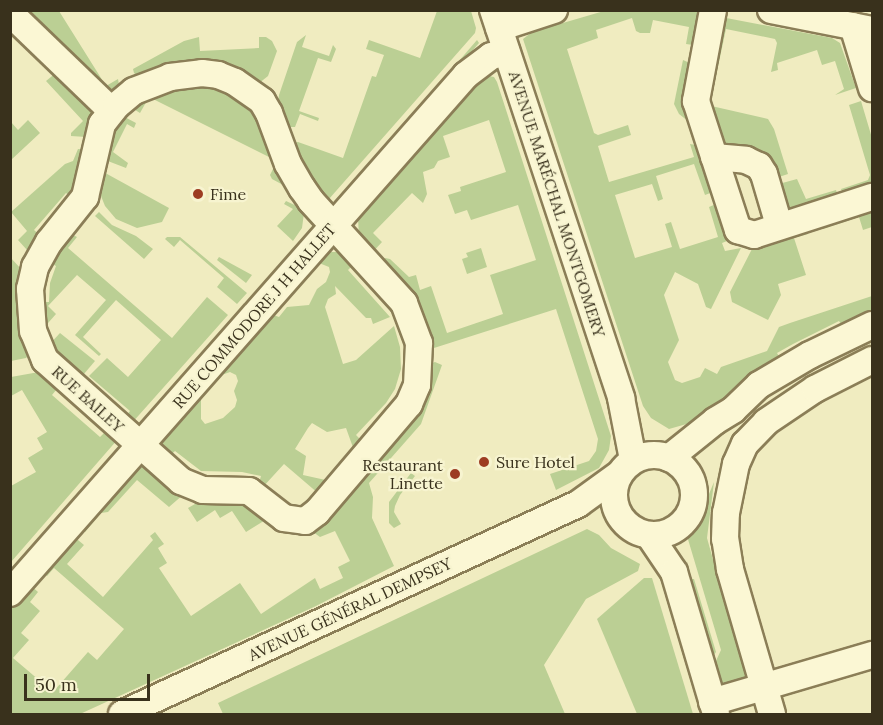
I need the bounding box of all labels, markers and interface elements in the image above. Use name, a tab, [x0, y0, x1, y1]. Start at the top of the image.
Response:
street label: AVENUE MARÉCHAL MONTGOMERY	[505, 68, 609, 340]
place label: Fime	[210, 184, 246, 204]
marker: Fime	[191, 187, 205, 201]
street label: RUE COMMODORE J H HALLET	[169, 220, 339, 412]
street label: RUE BAILEY	[48, 362, 128, 436]
place label: Sure Hotel	[496, 452, 575, 472]
place label: Restaurant Linette	[362, 455, 443, 493]
marker: Sure Hotel	[477, 455, 491, 469]
marker: Restaurant Linette	[448, 467, 462, 481]
street label: AVENUE GÉNÉRAL DEMPSEY	[245, 553, 455, 665]
scale bar	[27, 662, 153, 700]
text: 50 m	[35, 673, 77, 696]

